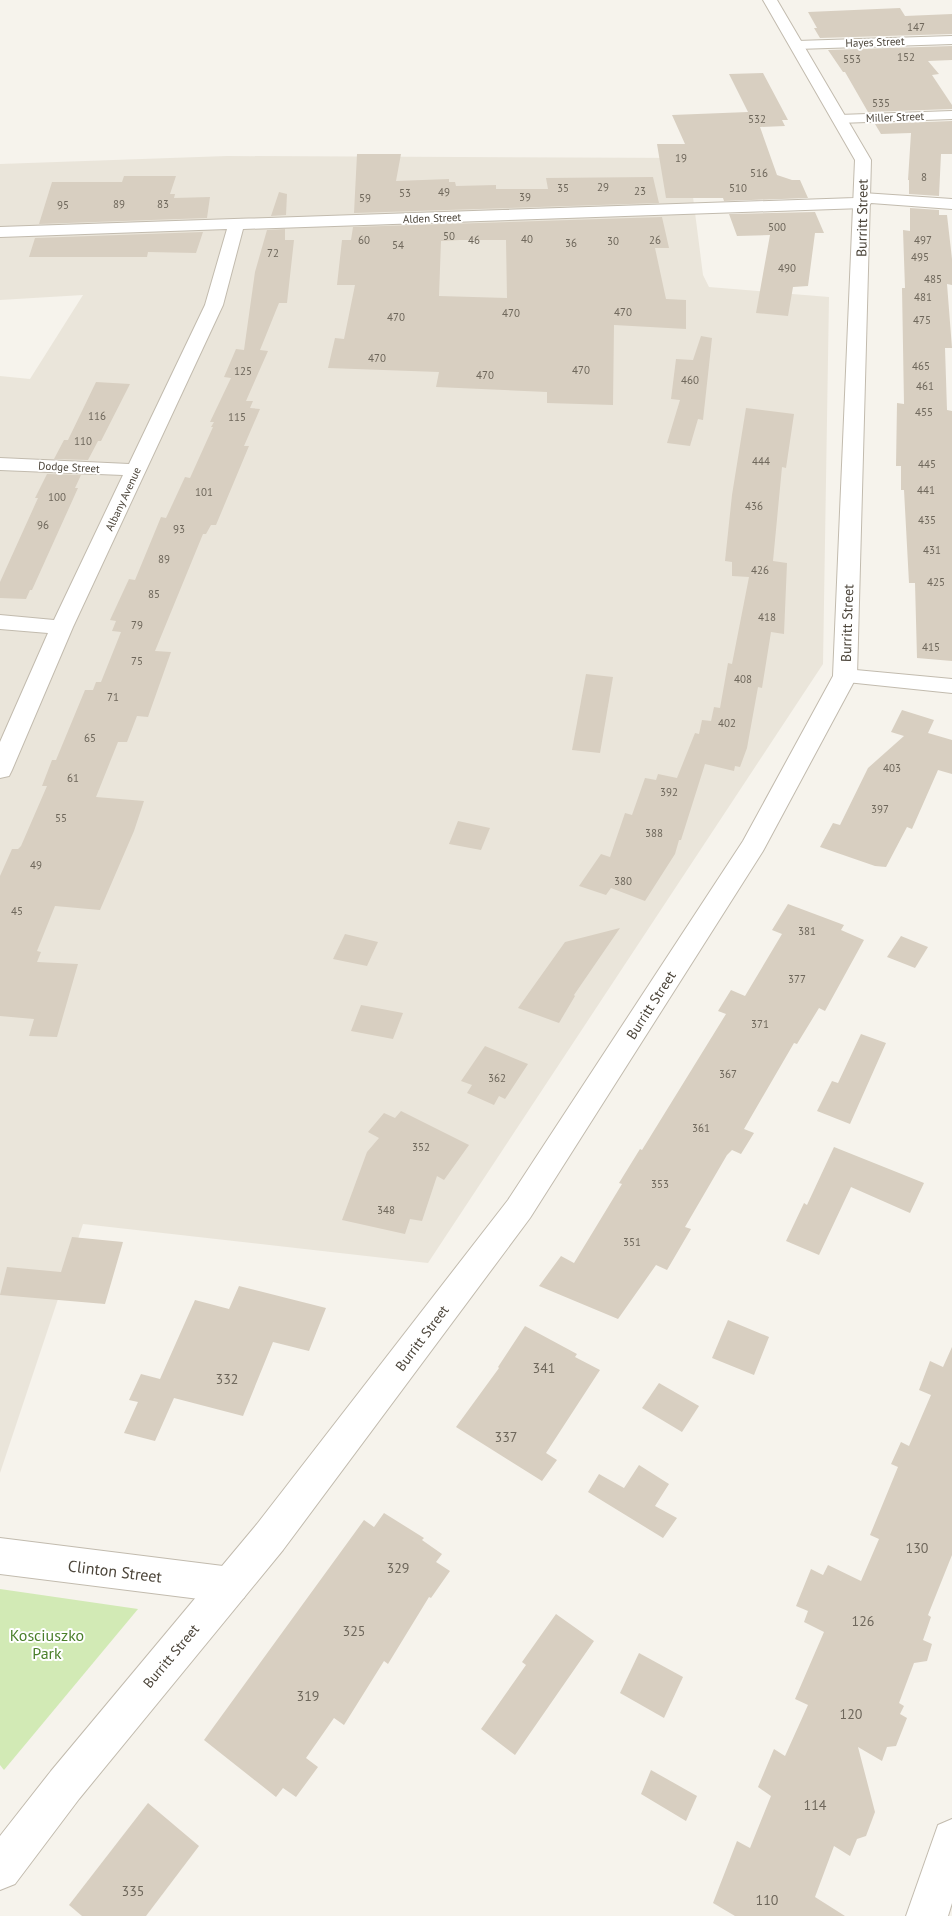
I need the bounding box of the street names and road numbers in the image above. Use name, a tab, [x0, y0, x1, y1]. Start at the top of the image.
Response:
street label: Hayes Street	[845, 34, 905, 50]
street label: Miller Street	[866, 109, 925, 125]
street label: Burritt Street	[852, 179, 872, 257]
street label: Alden Street	[403, 210, 462, 226]
street label: Dodge Street	[38, 458, 100, 476]
street label: Albany Avenue	[102, 465, 144, 533]
street label: Burritt Street	[837, 583, 857, 662]
street label: Burritt Street	[622, 967, 680, 1043]
street label: Burritt Street	[391, 1301, 453, 1375]
street label: Clinton Street	[67, 1555, 164, 1587]
street label: Burritt Street	[139, 1620, 203, 1692]

